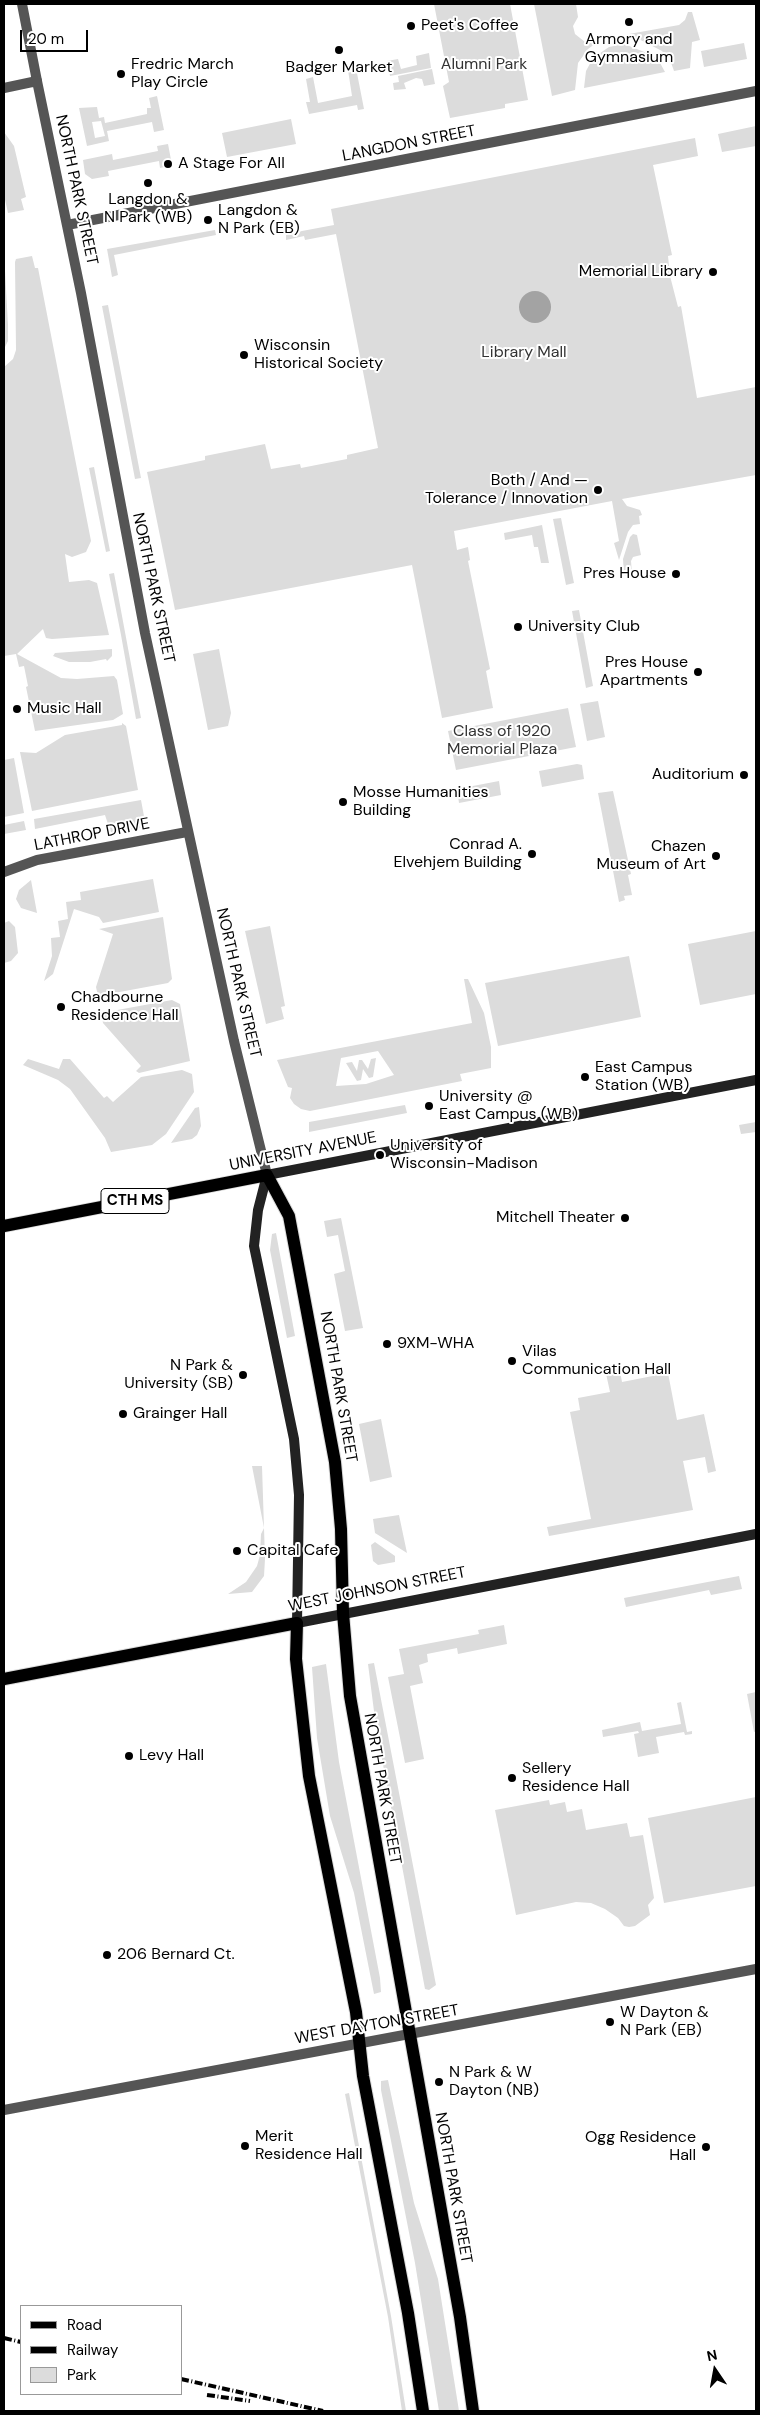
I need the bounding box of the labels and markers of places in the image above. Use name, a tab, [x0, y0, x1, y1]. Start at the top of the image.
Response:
place label: Peet's Coffee	[421, 16, 519, 36]
marker: Armory and Gymnasium	[623, 16, 635, 28]
marker: Peet's Coffee	[405, 20, 417, 32]
place label: Armory and Gymnasium	[585, 30, 673, 68]
marker: Badger Market	[333, 44, 345, 56]
place label: Fredric March Play Circle	[131, 55, 234, 93]
place label: Badger Market	[286, 58, 392, 78]
marker: Fredric March Play Circle	[115, 68, 127, 80]
place label: A Stage For All	[178, 154, 285, 174]
marker: A Stage For All	[162, 158, 174, 170]
marker: Langdon & N Park (WB)	[142, 177, 154, 189]
place label: Langdon & N Park (WB)	[104, 190, 192, 228]
place label: Langdon & N Park (EB)	[218, 201, 300, 239]
marker: Langdon & N Park (EB)	[202, 214, 214, 226]
place label: Memorial Library	[579, 262, 703, 282]
marker: Memorial Library	[707, 266, 719, 278]
place label: Wisconsin Historical Society	[254, 336, 383, 374]
marker: Wisconsin Historical Society	[238, 349, 250, 361]
place label: Both / And — Tolerance / Innovation	[425, 471, 588, 509]
marker: Both / And — Tolerance / Innovation	[592, 484, 604, 496]
place label: Pres House	[583, 564, 666, 584]
marker: Pres House	[670, 568, 682, 580]
place label: University Club	[528, 617, 640, 637]
marker: University Club	[512, 621, 524, 633]
place label: Pres House Apartments	[600, 653, 688, 691]
marker: Pres House Apartments	[692, 666, 704, 678]
place label: Music Hall	[27, 699, 102, 719]
marker: Music Hall	[11, 703, 23, 715]
place label: Auditorium	[652, 765, 734, 785]
marker: Auditorium	[738, 769, 750, 781]
place label: Mosse Humanities Building	[353, 783, 489, 821]
marker: Mosse Humanities Building	[337, 796, 349, 808]
place label: Conrad A. Elvehjem Building	[393, 835, 522, 873]
place label: Chazen Museum of Art	[597, 837, 706, 875]
marker: Conrad A. Elvehjem Building	[526, 848, 538, 860]
marker: Chazen Museum of Art	[710, 850, 722, 862]
place label: Chadbourne Residence Hall	[71, 988, 179, 1026]
marker: Chadbourne Residence Hall	[55, 1001, 67, 1013]
place label: East Campus Station (WB)	[595, 1058, 693, 1096]
marker: East Campus Station (WB)	[579, 1071, 591, 1083]
place label: University @ East Campus (WB)	[439, 1087, 578, 1125]
marker: University @ East Campus (WB)	[423, 1100, 435, 1112]
place label: University of Wisconsin-Madison	[390, 1136, 538, 1174]
marker: University of Wisconsin-Madison	[374, 1149, 386, 1161]
place label: Mitchell Theater	[496, 1208, 615, 1228]
marker: Mitchell Theater	[619, 1212, 631, 1224]
place label: 9XM-WHA	[397, 1334, 474, 1354]
marker: 9XM-WHA	[381, 1338, 393, 1350]
place label: Vilas Communication Hall	[522, 1342, 671, 1380]
marker: Vilas Communication Hall	[506, 1355, 518, 1367]
place label: N Park & University (SB)	[124, 1356, 233, 1394]
marker: N Park & University (SB)	[237, 1369, 249, 1381]
place label: Grainger Hall	[133, 1404, 227, 1424]
marker: Grainger Hall	[117, 1408, 129, 1420]
place label: Capital Cafe	[247, 1541, 338, 1561]
marker: Capital Cafe	[231, 1545, 243, 1557]
place label: Levy Hall	[139, 1746, 204, 1766]
marker: Levy Hall	[123, 1750, 135, 1762]
place label: Sellery Residence Hall	[522, 1759, 630, 1797]
marker: Sellery Residence Hall	[506, 1772, 518, 1784]
place label: 206 Bernard Ct.	[117, 1945, 235, 1965]
marker: 206 Bernard Ct.	[101, 1949, 113, 1961]
place label: W Dayton & N Park (EB)	[620, 2003, 709, 2041]
marker: W Dayton & N Park (EB)	[604, 2016, 616, 2028]
place label: N Park & W Dayton (NB)	[449, 2063, 539, 2101]
marker: N Park & W Dayton (NB)	[433, 2076, 445, 2088]
place label: Merit Residence Hall	[255, 2127, 363, 2165]
place label: Ogg Residence Hall	[585, 2128, 696, 2166]
marker: Merit Residence Hall	[239, 2140, 251, 2152]
marker: Ogg Residence Hall	[700, 2141, 712, 2153]

